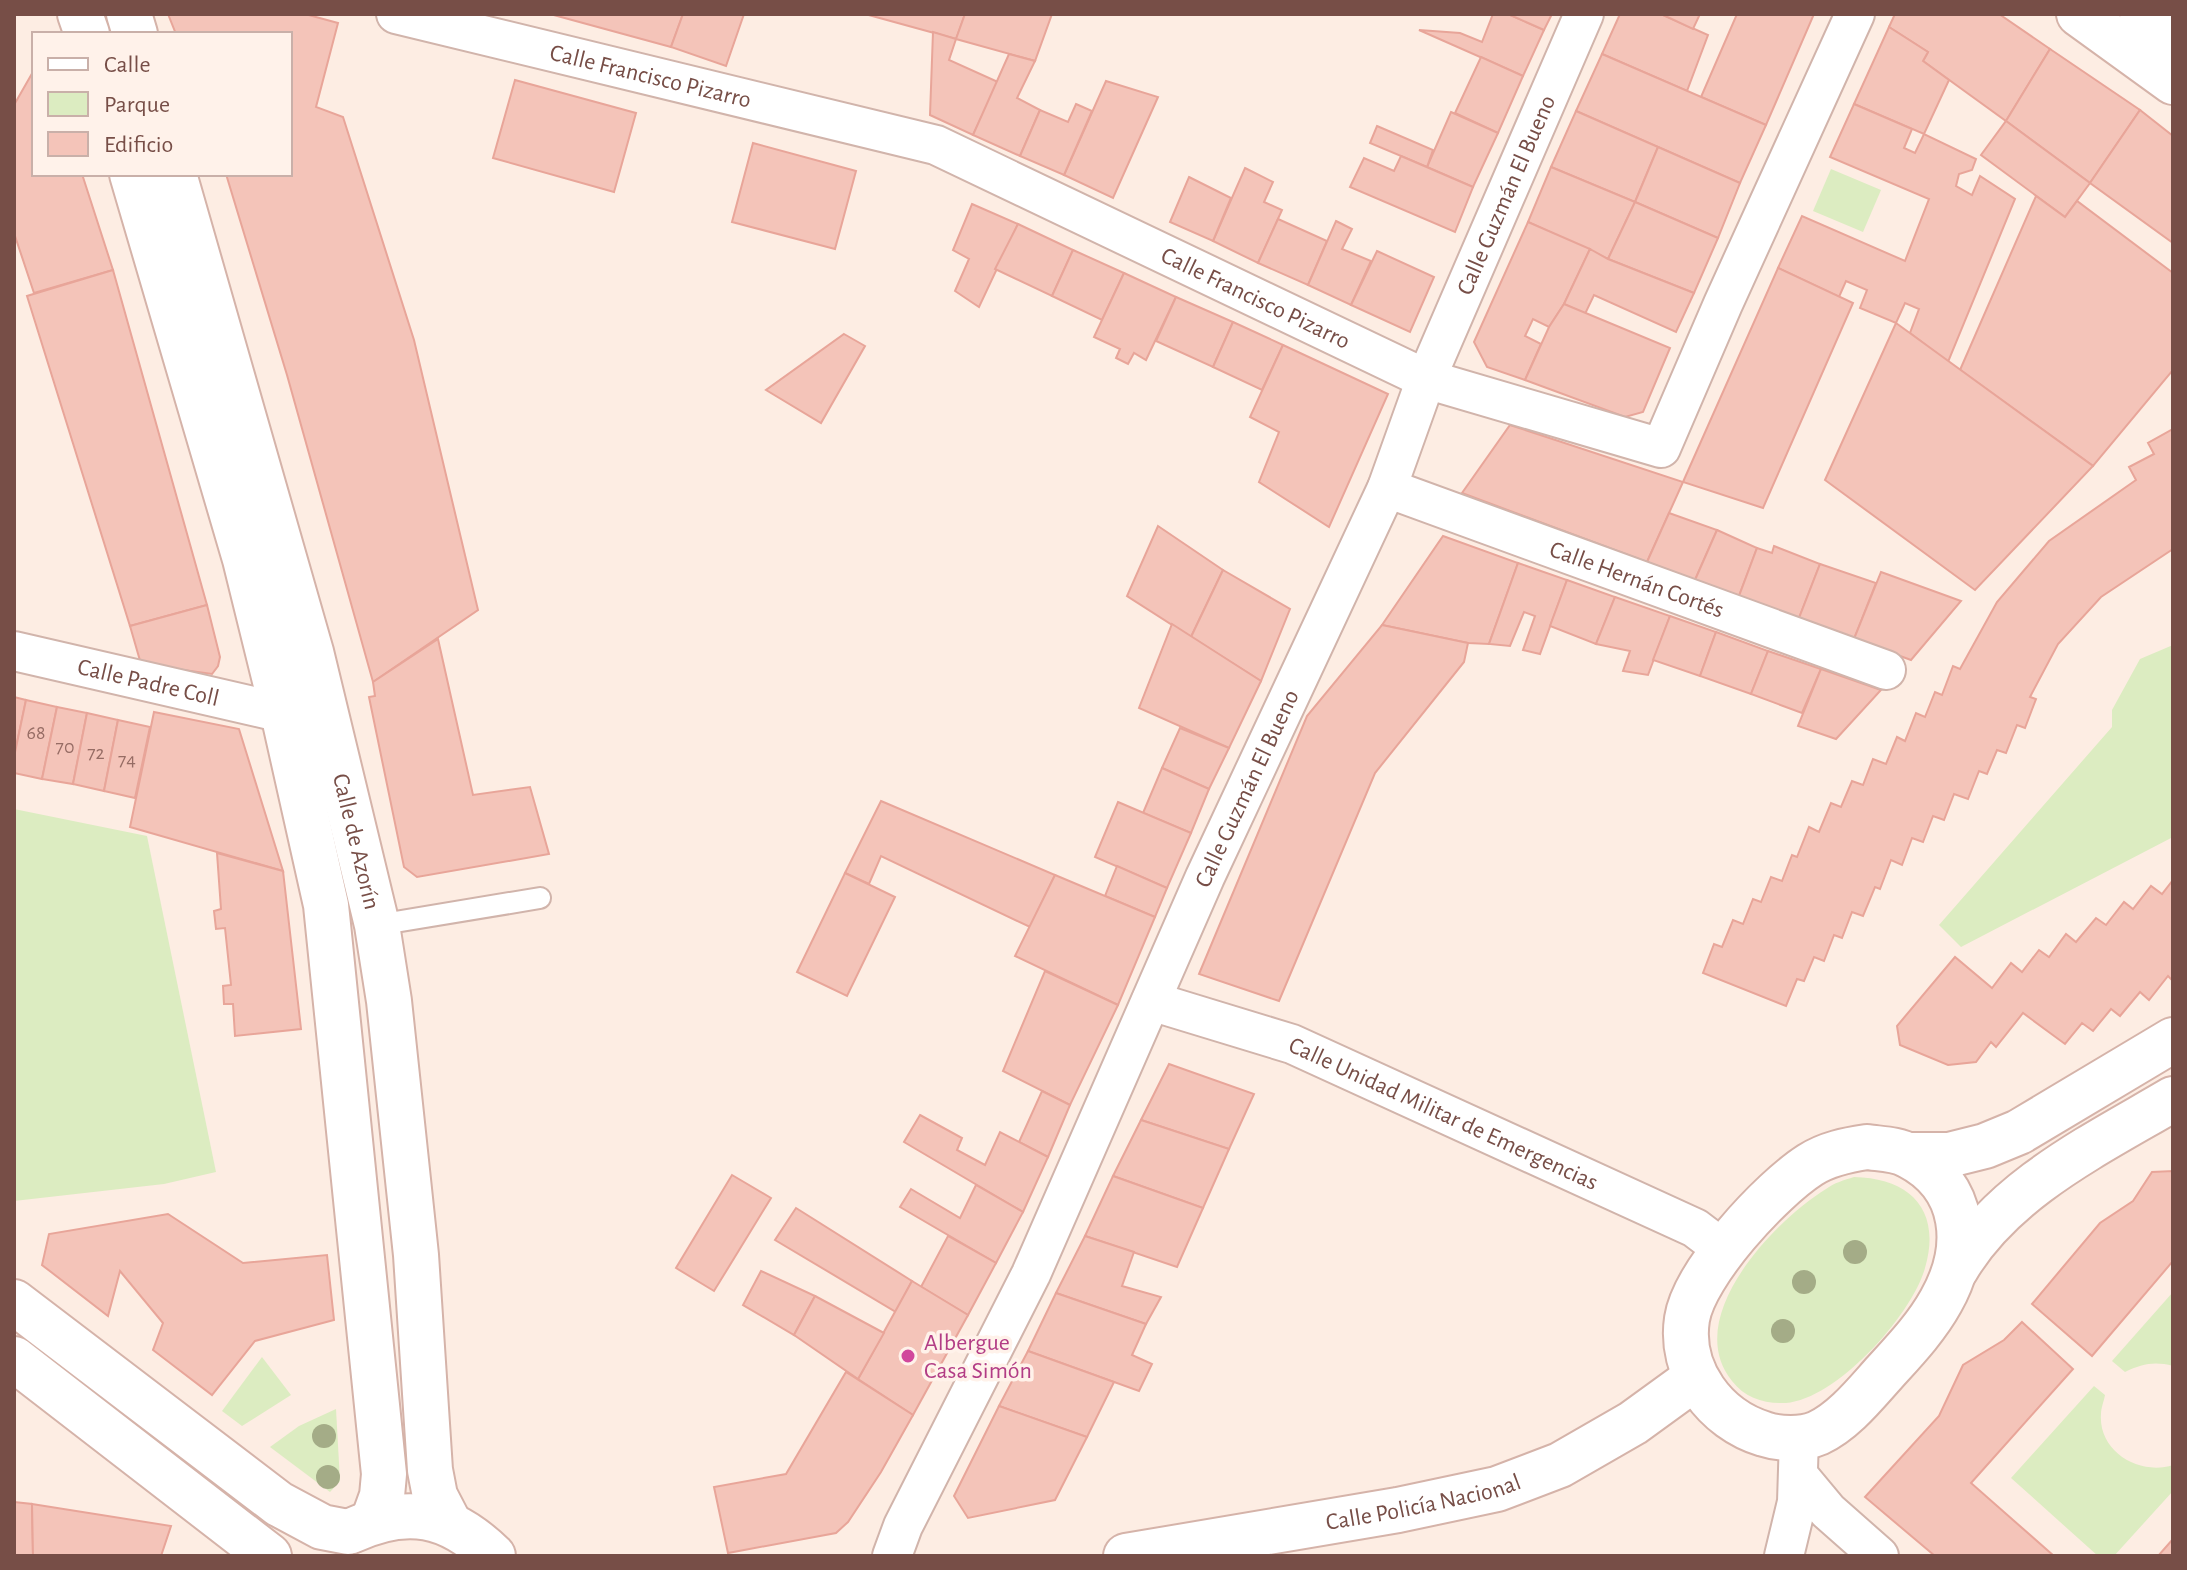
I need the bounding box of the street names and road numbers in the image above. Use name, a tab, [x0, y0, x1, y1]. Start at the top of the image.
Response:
street label: Calle Francisco Pizarro	[547, 41, 753, 113]
street label: Calle Guzmán El Bueno	[1453, 92, 1560, 299]
street label: Calle Francisco Pizarro	[1157, 243, 1353, 354]
street label: Calle Hernán Cortés	[1546, 537, 1727, 623]
street label: Calle Padre Coll	[75, 655, 221, 711]
street label: Calle Guzmán El Bueno	[1191, 686, 1304, 891]
street label: Calle de Azorín	[328, 771, 384, 912]
street label: Calle Unidad Militar de Emergencias	[1285, 1033, 1601, 1195]
street label: Calle Policía Nacional	[1324, 1470, 1524, 1535]

